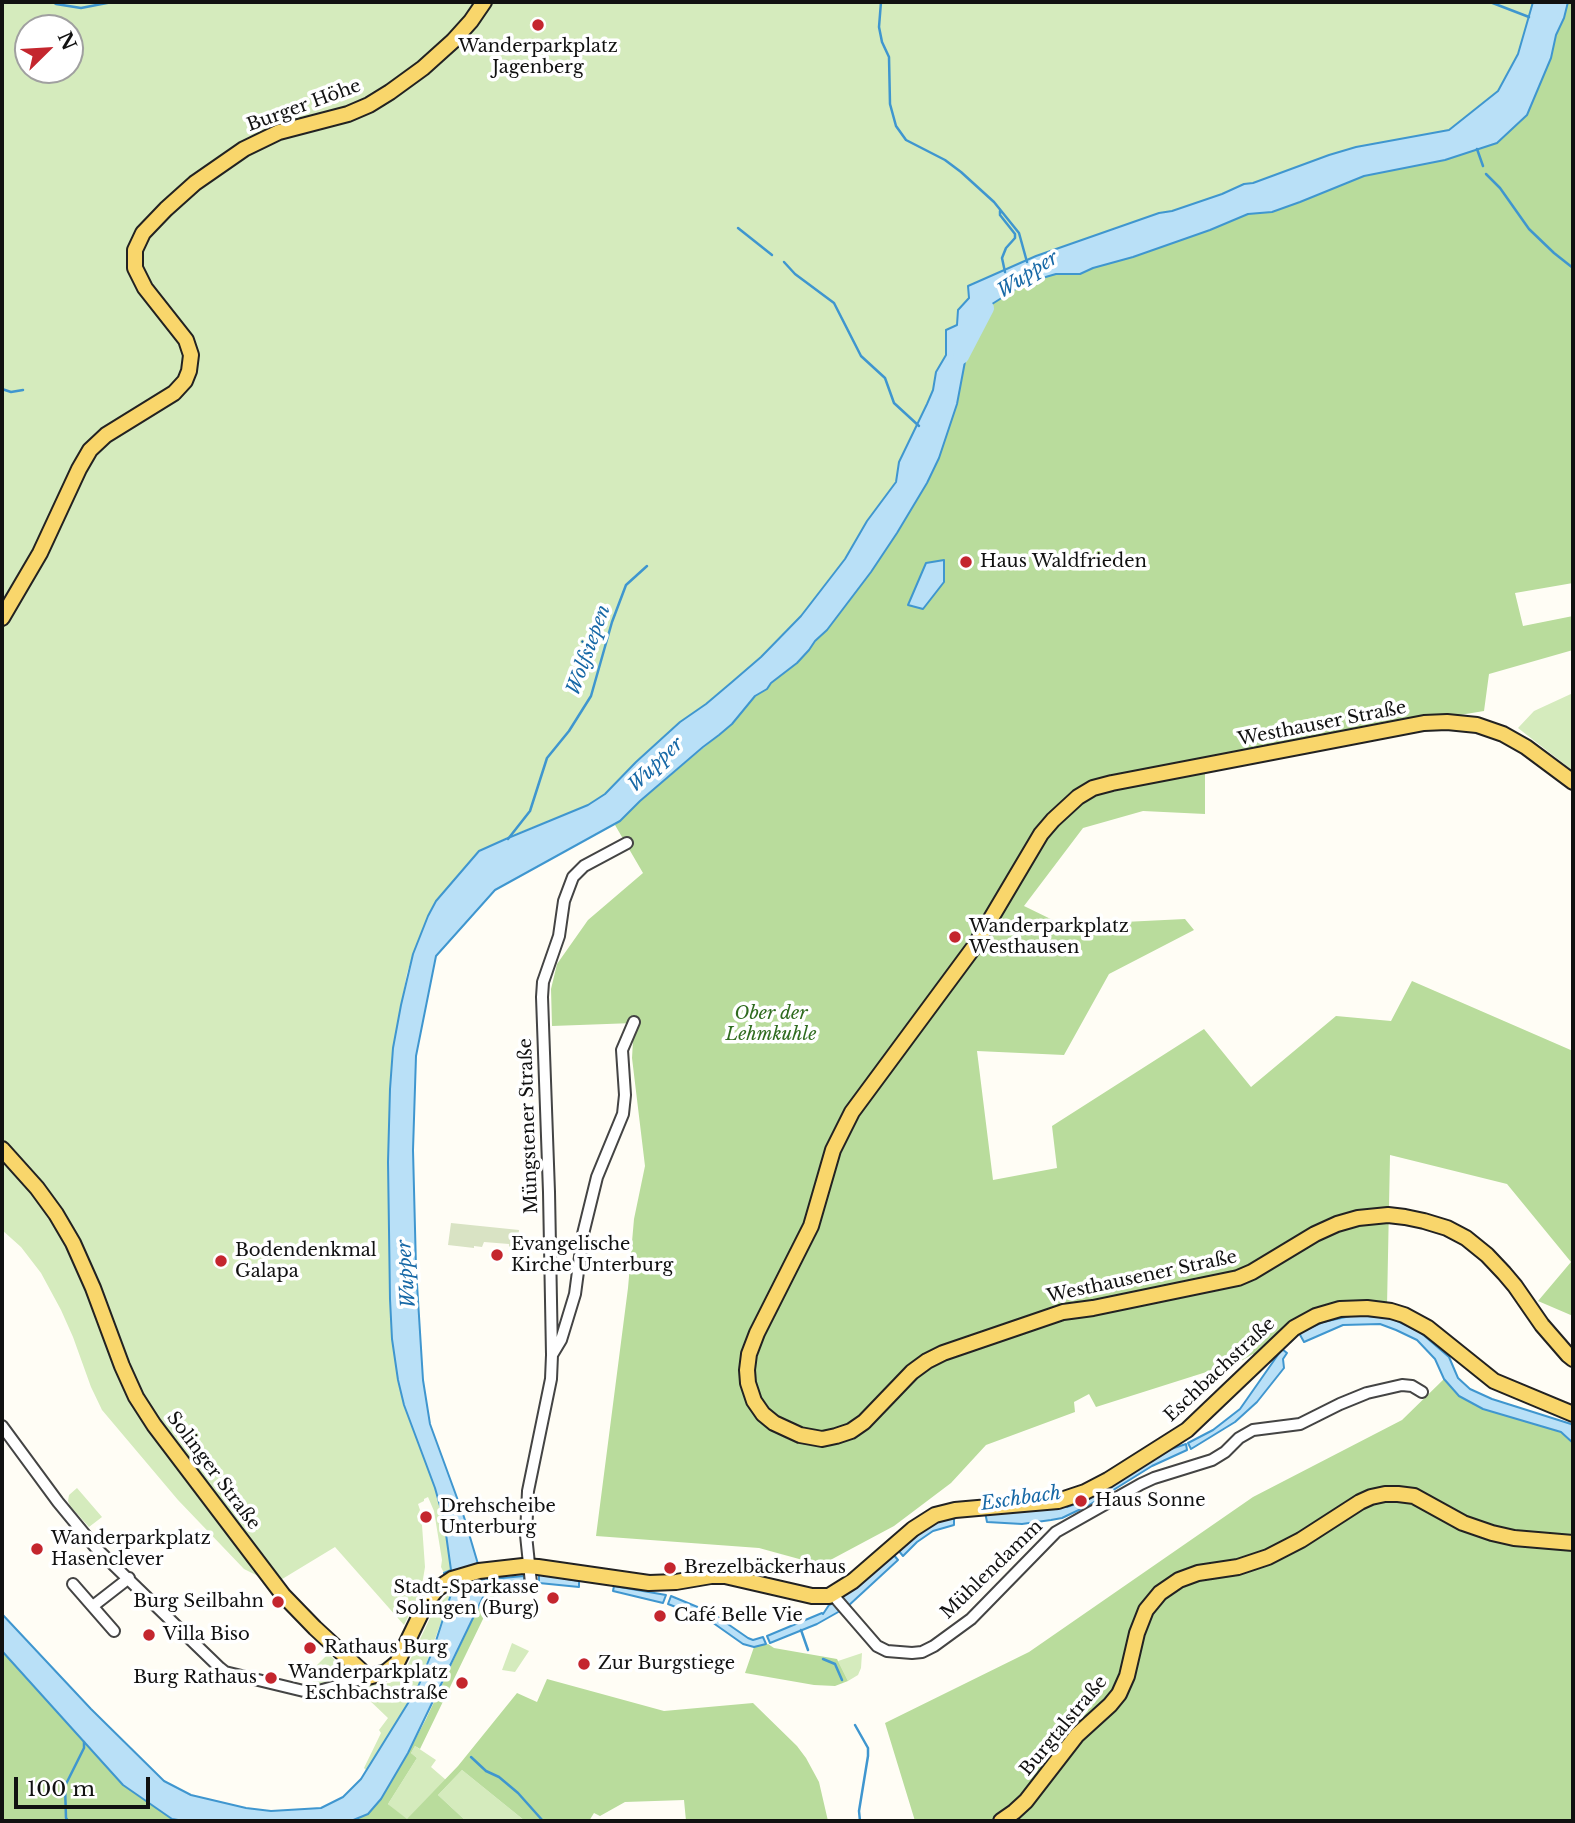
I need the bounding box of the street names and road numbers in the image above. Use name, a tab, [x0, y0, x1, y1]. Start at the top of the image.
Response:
street label: Burger Höhe	[244, 75, 364, 137]
street label: Westhauser Straße	[1236, 697, 1408, 751]
street label: Müngstener Straße	[515, 1038, 543, 1214]
street label: Westhausener Straße	[1045, 1246, 1239, 1308]
street label: Eschbachstraße	[1160, 1313, 1280, 1427]
street label: Solinger Straße	[162, 1408, 264, 1534]
street label: Mühlendamm	[937, 1516, 1047, 1624]
street label: Burgtalstraße	[1016, 1672, 1112, 1780]

